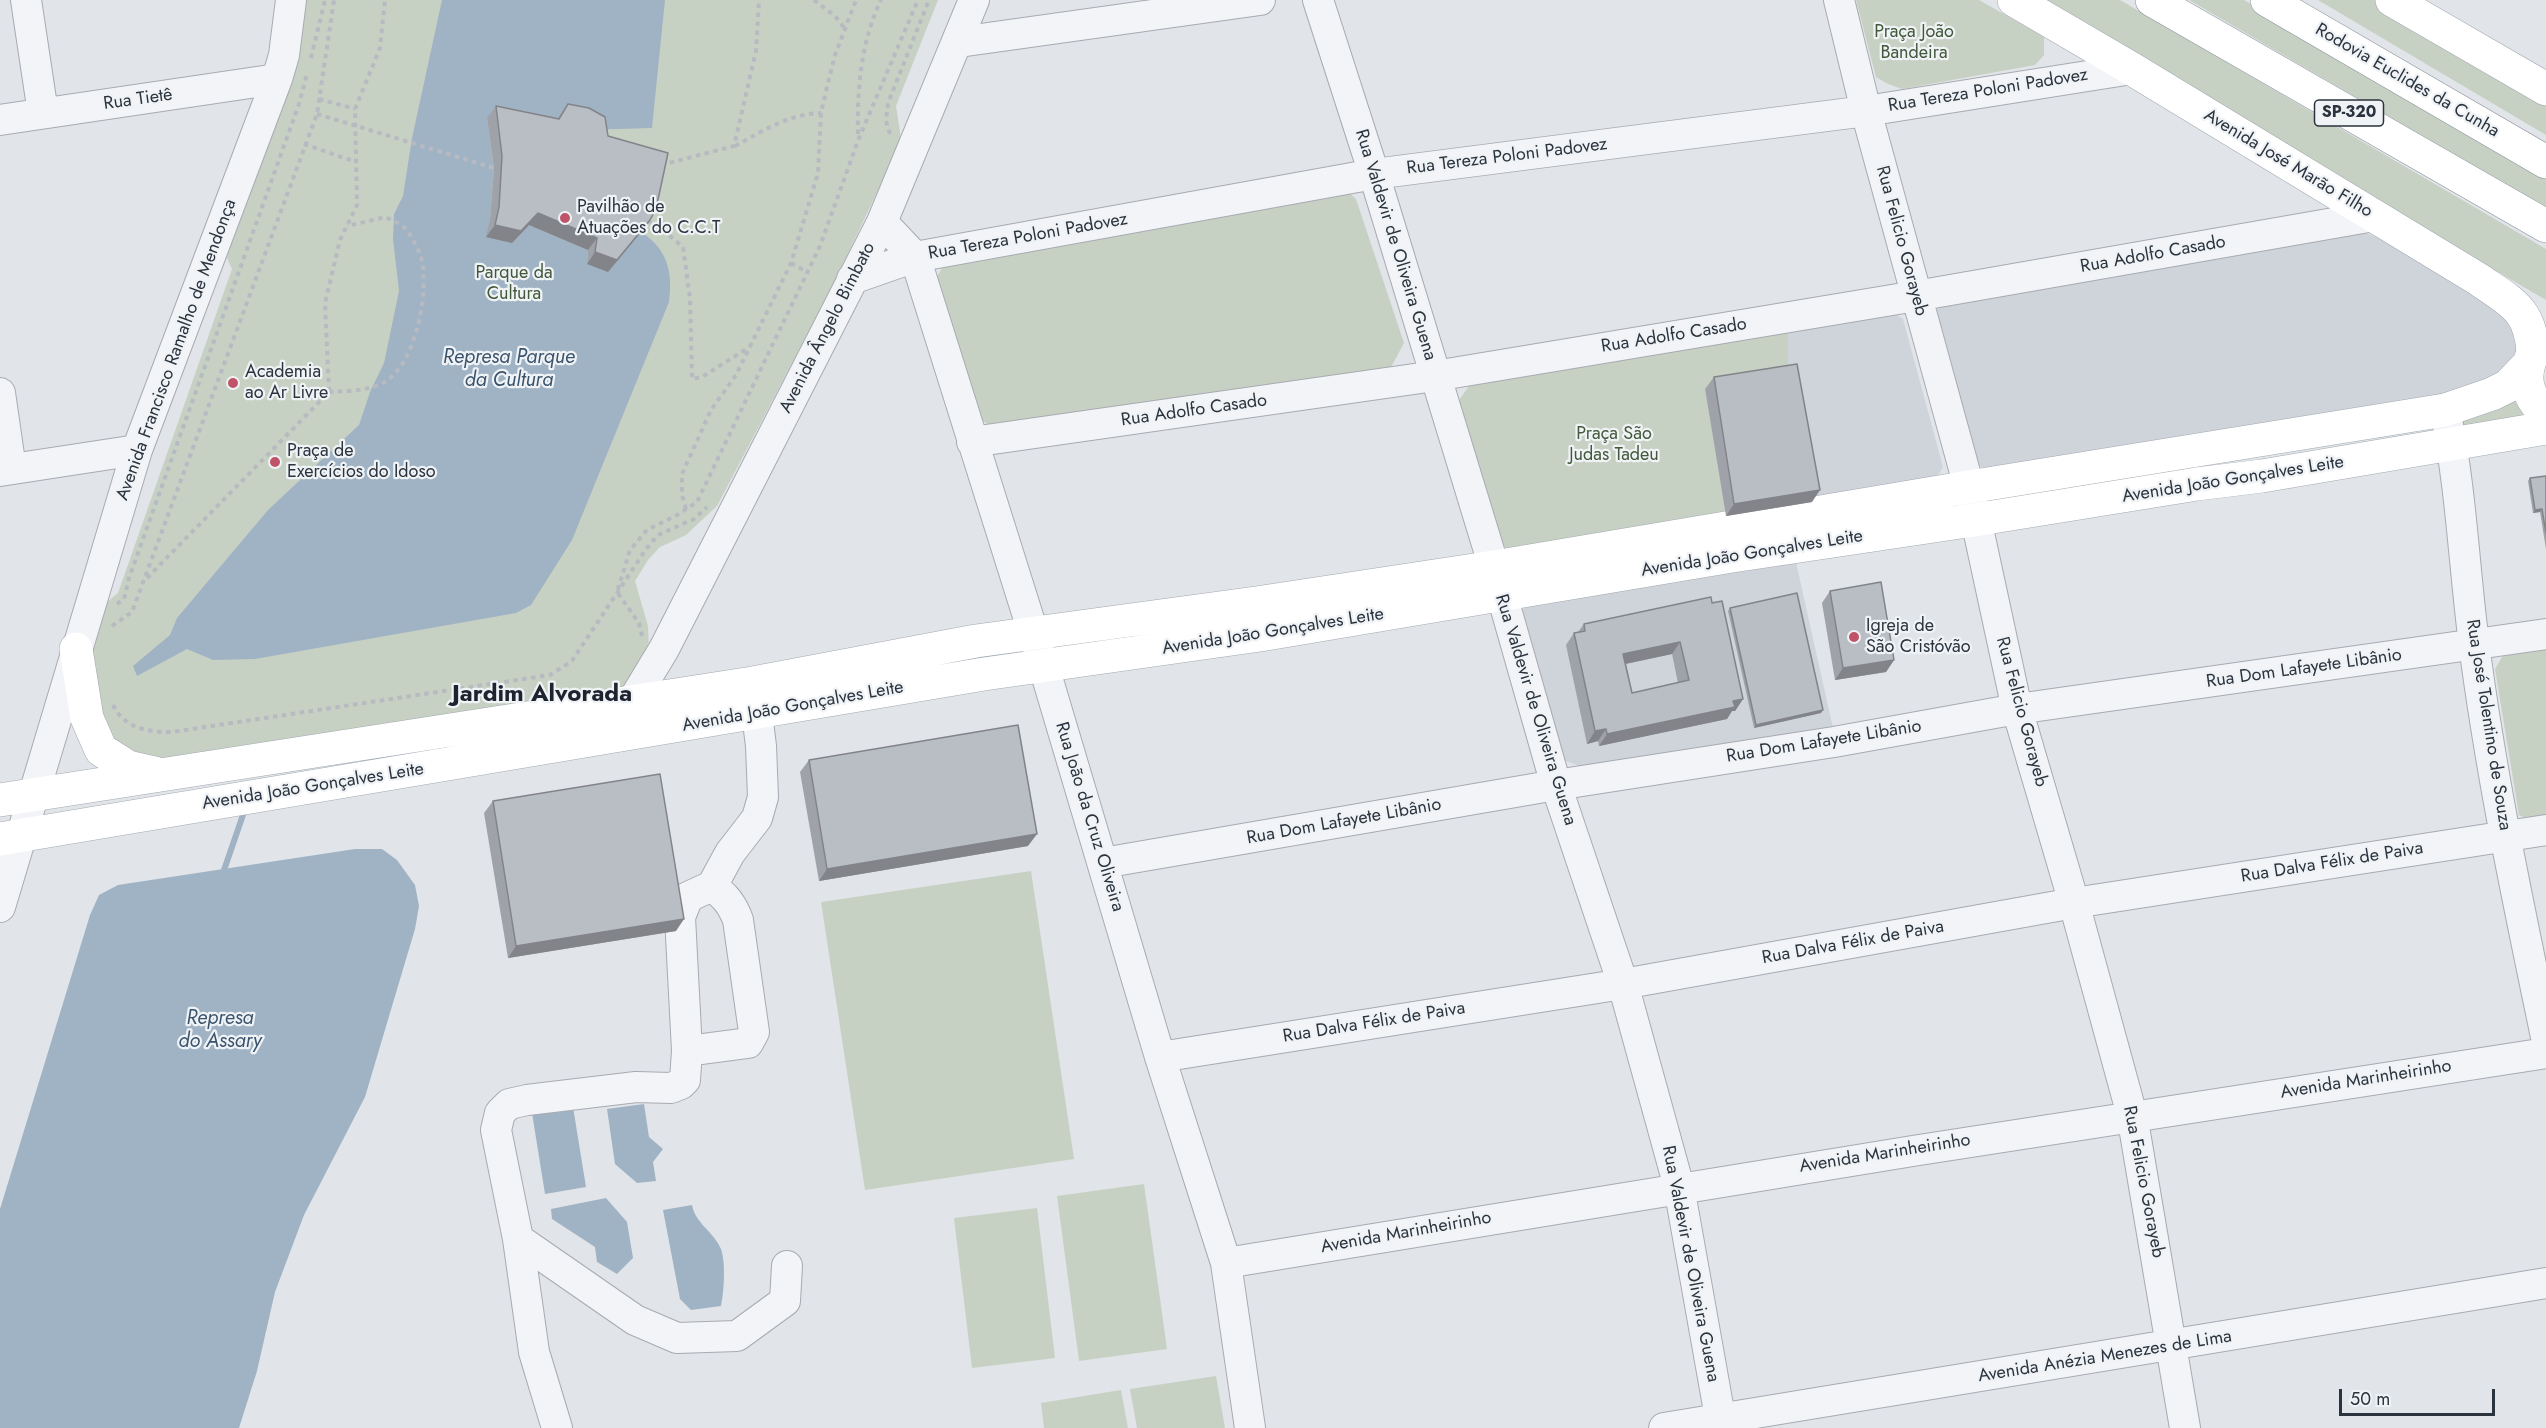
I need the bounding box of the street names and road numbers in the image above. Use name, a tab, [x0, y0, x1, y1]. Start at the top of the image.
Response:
street label: Rodovia Euclides da Cunha	[2311, 19, 2503, 143]
street label: Rua Tereza Poloni Padovez	[1887, 65, 2089, 117]
street label: Rua Tietê	[102, 84, 174, 116]
road number: SP-320	[2314, 100, 2384, 126]
street label: Avenida José Marão Filho	[2200, 105, 2376, 223]
street label: Rua Valdevir de Oliveira Guena	[1350, 127, 1440, 363]
street label: Rua Tereza Poloni Padovez	[1405, 134, 1609, 180]
street label: Rua Felicio Gorayeb	[1871, 164, 1931, 318]
street label: Avenida Francisco Ramalho de Mendonça	[112, 196, 242, 504]
street label: Rua Tereza Poloni Padovez	[927, 209, 1129, 265]
street label: Rua Adolfo Casado	[2079, 232, 2227, 278]
street label: Avenida Ângelo Bimbato	[776, 239, 880, 417]
street label: Rua Adolfo Casado	[1600, 314, 1748, 358]
street label: Rua Adolfo Casado	[1120, 390, 1268, 432]
street label: Avenida João Gonçalves Leite	[2121, 452, 2345, 508]
street label: Avenida João Gonçalves Leite	[1640, 526, 1864, 582]
street label: Rua Valdevir de Oliveira Guena	[1490, 592, 1580, 828]
street label: Avenida João Gonçalves Leite	[1161, 604, 1385, 660]
street label: Rua José Tolentino de Souza	[2461, 618, 2515, 832]
street label: Rua Felicio Gorayeb	[1991, 635, 2051, 789]
street label: Rua Dom Lafayete Libânio	[2205, 645, 2403, 693]
street label: Avenida João Gonçalves Leite	[681, 677, 905, 737]
street label: Rua Dom Lafayete Libânio	[1725, 716, 1923, 768]
street label: Rua João da Cruz Oliveira	[1050, 720, 1128, 914]
street label: Avenida João Gonçalves Leite	[201, 759, 425, 815]
street label: Rua Dom Lafayete Libânio	[1245, 794, 1443, 850]
street label: Rua Dalva Félix de Paiva	[2239, 838, 2425, 888]
street label: Rua Dalva Félix de Paiva	[1760, 916, 1946, 970]
street label: Rua Dalva Félix de Paiva	[1281, 998, 1467, 1048]
street label: Avenida Marinheirinho	[2279, 1056, 2453, 1104]
street label: Rua Felicio Gorayeb	[2118, 1104, 2168, 1260]
street label: Avenida Marinheirinho	[1798, 1130, 1972, 1178]
street label: Rua Valdevir de Oliveira Guena	[1656, 1144, 1724, 1384]
street label: Avenida Marinheirinho	[1319, 1207, 1493, 1259]
street label: Avenida Anézia Menezes de Lima	[1977, 1326, 2233, 1388]

